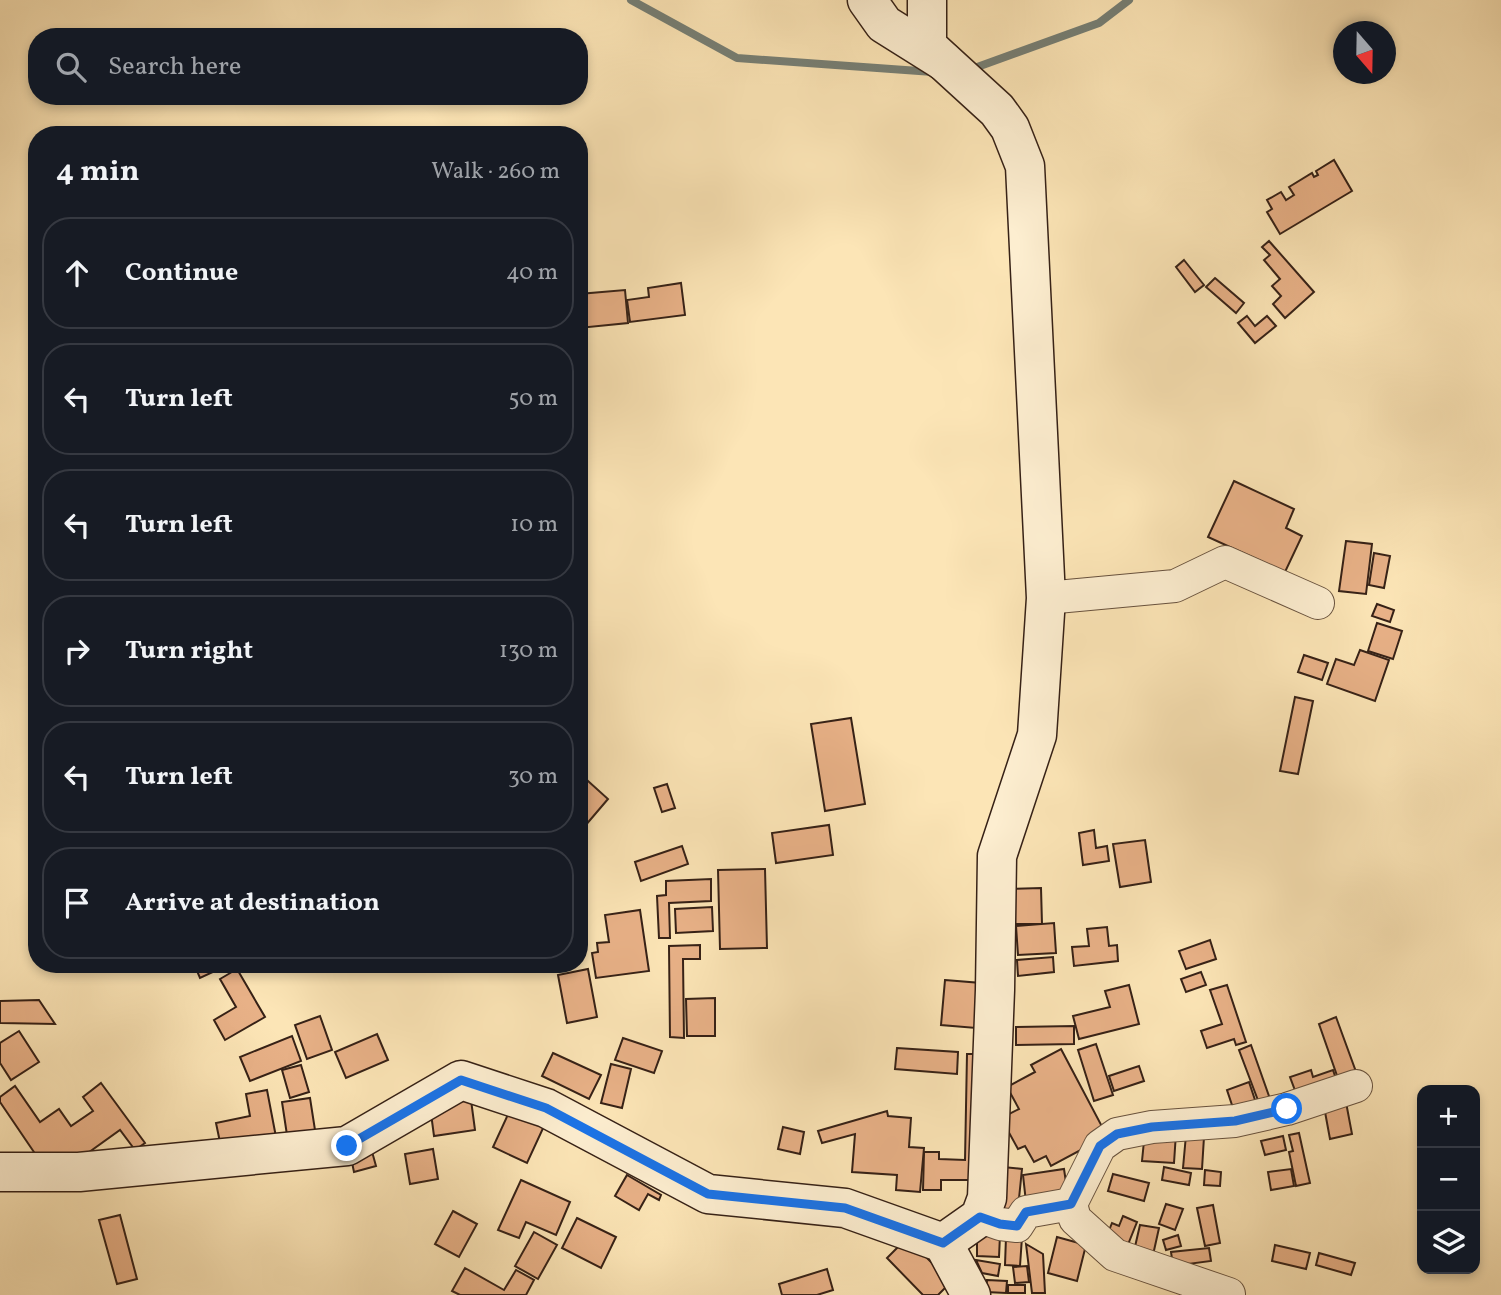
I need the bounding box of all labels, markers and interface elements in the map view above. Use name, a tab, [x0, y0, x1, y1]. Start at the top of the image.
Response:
north arrow	[1333, 21, 1396, 84]
search box	[28, 28, 588, 105]
icon: search	[52, 48, 90, 86]
text: Search here	[108, 49, 241, 85]
text: 4 min	[56, 151, 140, 193]
text: Walk · 260 m	[431, 156, 560, 188]
icon: ahead	[58, 254, 96, 292]
text: Continue	[125, 255, 238, 291]
text: 40 m	[506, 257, 558, 289]
icon: left	[58, 380, 96, 418]
text: Turn left	[125, 381, 233, 417]
text: 50 m	[509, 383, 558, 415]
icon: left	[58, 506, 96, 544]
text: Turn left	[125, 507, 233, 543]
text: 10 m	[510, 509, 558, 541]
icon: right	[58, 632, 96, 670]
text: Turn right	[125, 633, 253, 669]
text: 130 m	[499, 635, 558, 667]
icon: left	[58, 758, 96, 796]
text: Turn left	[125, 759, 233, 795]
text: 30 m	[508, 761, 558, 793]
icon: arrive	[58, 884, 96, 922]
text: Arrive at destination	[125, 885, 380, 921]
map controls	[1417, 1085, 1480, 1274]
button: +	[1417, 1085, 1480, 1148]
route start	[1271, 1093, 1302, 1124]
route end	[331, 1130, 362, 1161]
button: −	[1417, 1148, 1480, 1211]
button: layers	[1417, 1211, 1480, 1274]

